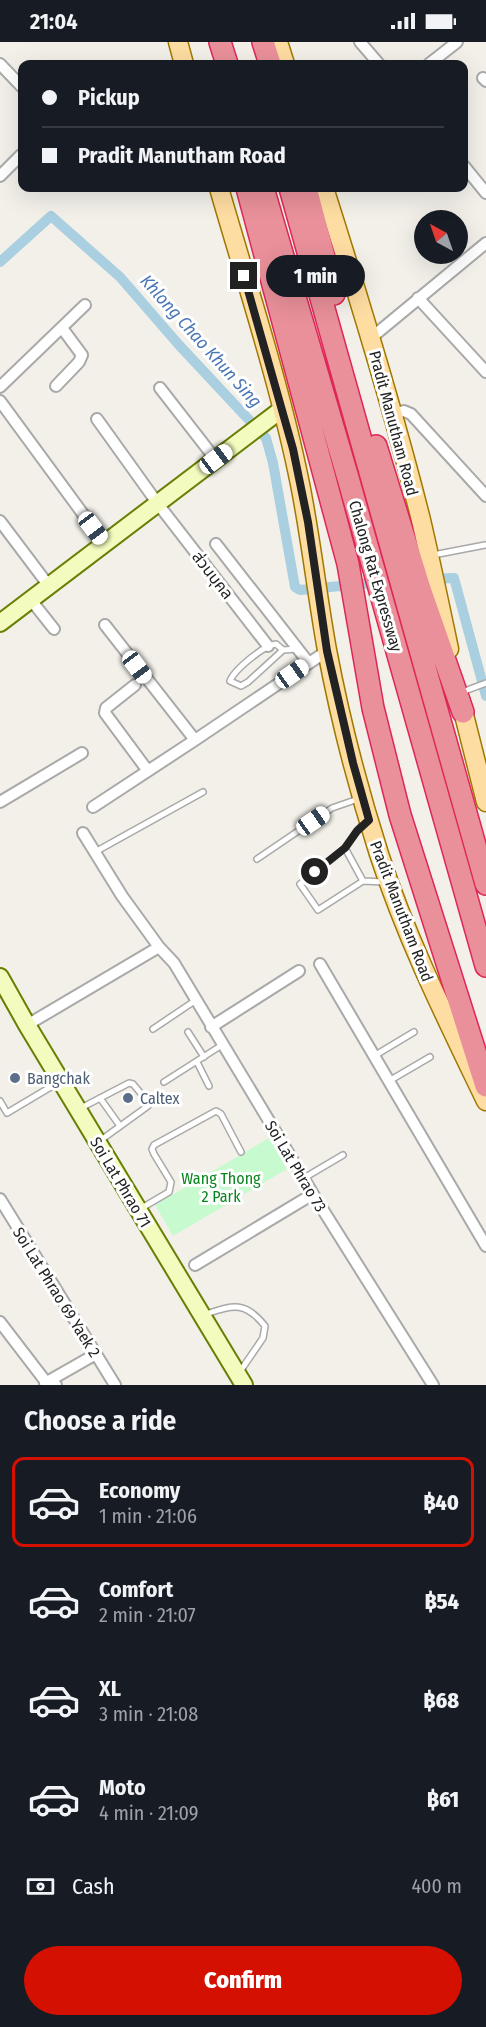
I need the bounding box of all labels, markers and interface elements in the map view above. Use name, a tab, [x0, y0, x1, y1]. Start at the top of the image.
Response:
text: 21:04	[30, 8, 77, 35]
text: Pickup	[78, 84, 140, 111]
text: Pradit Manutham Road	[78, 142, 286, 169]
north arrow	[414, 210, 468, 264]
map controls	[414, 210, 468, 264]
callout: 1 min	[265, 255, 364, 297]
route end	[230, 262, 257, 289]
text: 1 min	[294, 264, 337, 288]
water label: Khlong Chao Khun Sing	[136, 270, 266, 412]
street label: Pradit Manutham Road	[365, 349, 422, 498]
car	[196, 441, 236, 477]
street label: Chalong Rat Expressway	[345, 498, 406, 655]
car	[75, 508, 111, 548]
street label: ส่วนบุคล	[188, 548, 237, 603]
car	[119, 647, 155, 687]
car	[272, 656, 312, 692]
car	[293, 803, 333, 839]
street label: Pradit Manutham Road	[366, 838, 437, 984]
route start	[301, 858, 328, 885]
place label: Bangchak	[27, 1069, 90, 1088]
marker: Bangchak	[8, 1071, 22, 1085]
place label: Caltex	[140, 1089, 180, 1108]
marker: Caltex	[121, 1091, 135, 1105]
street label: Soi Lat Phrao 73	[261, 1117, 330, 1215]
street label: Soi Lat Phrao 71	[86, 1134, 155, 1231]
park label: Wang Thong 2 Park	[181, 1169, 261, 1206]
street label: Soi Lat Phrao 69 Yaek 2	[9, 1224, 104, 1361]
text: Choose a ride	[24, 1405, 176, 1437]
icon: car	[27, 1475, 81, 1529]
text: Economy	[99, 1477, 180, 1504]
text: ฿40	[423, 1489, 459, 1516]
text: 1 min · 21:06	[99, 1504, 197, 1528]
icon: car	[27, 1574, 81, 1628]
text: Comfort	[99, 1576, 173, 1603]
text: ฿54	[425, 1588, 459, 1615]
text: 2 min · 21:07	[99, 1603, 196, 1627]
icon: car	[27, 1673, 81, 1727]
text: XL	[99, 1675, 121, 1702]
text: ฿68	[423, 1687, 459, 1714]
text: 3 min · 21:08	[99, 1702, 198, 1726]
icon: car	[27, 1772, 81, 1826]
text: Moto	[99, 1774, 146, 1801]
text: ฿61	[427, 1786, 459, 1813]
text: 4 min · 21:09	[99, 1801, 198, 1825]
icon: cash	[24, 1870, 57, 1903]
text: Cash	[72, 1873, 115, 1900]
text: 400 m	[411, 1874, 462, 1898]
button: Confirm	[24, 1946, 462, 2015]

